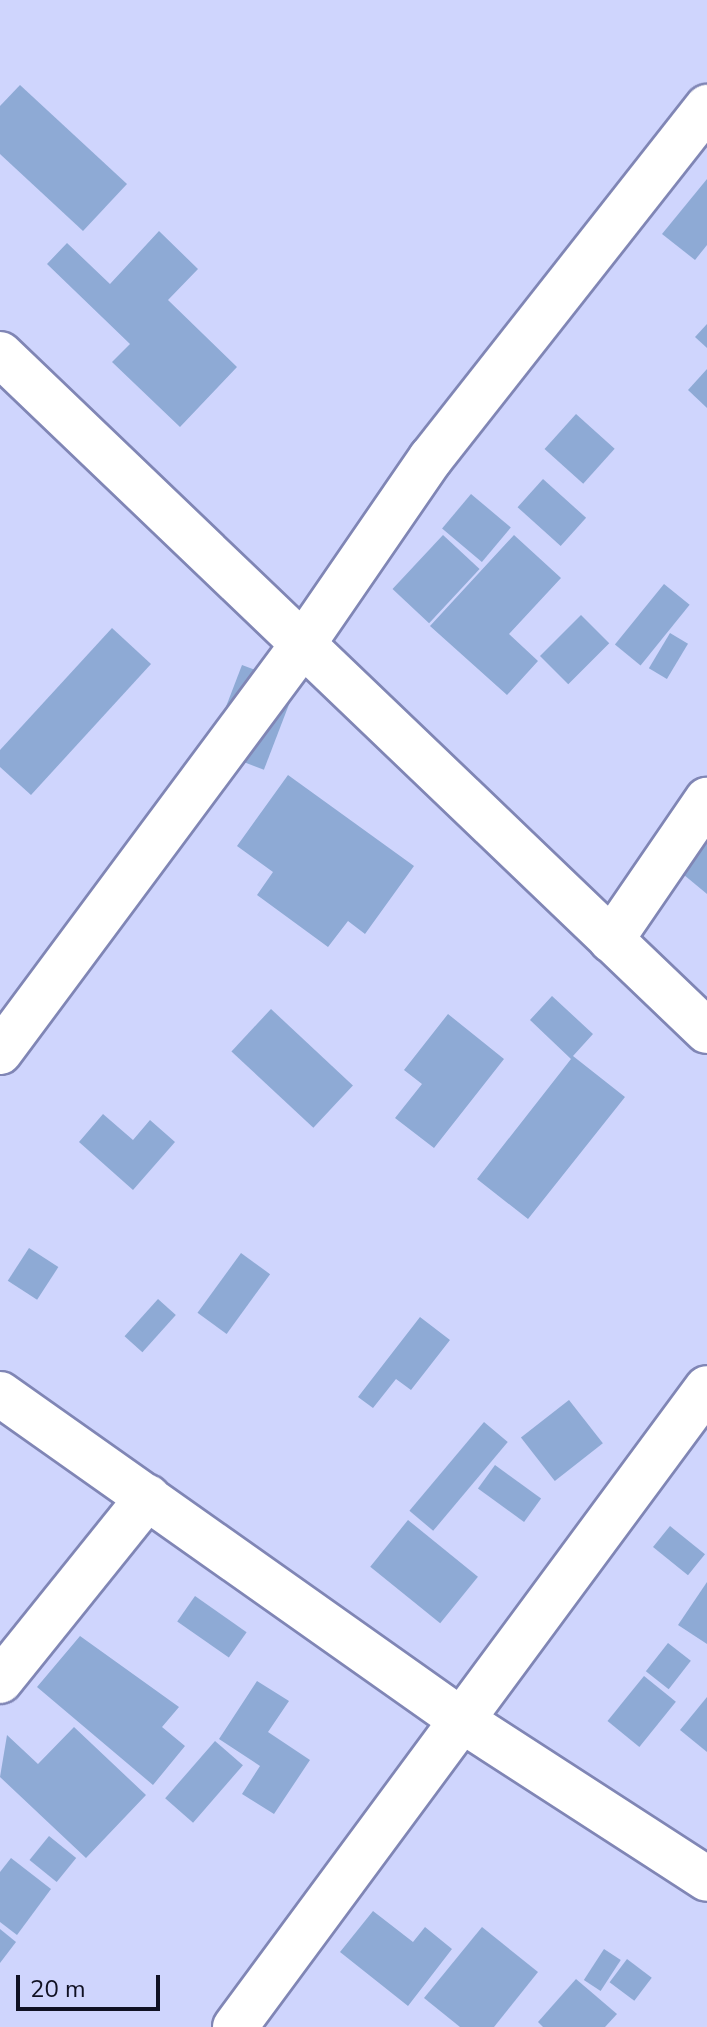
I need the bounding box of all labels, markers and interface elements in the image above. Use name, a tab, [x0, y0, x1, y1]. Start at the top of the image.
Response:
scale bar	[20, 1959, 164, 2009]
text: 20 m	[30, 1973, 86, 2005]

